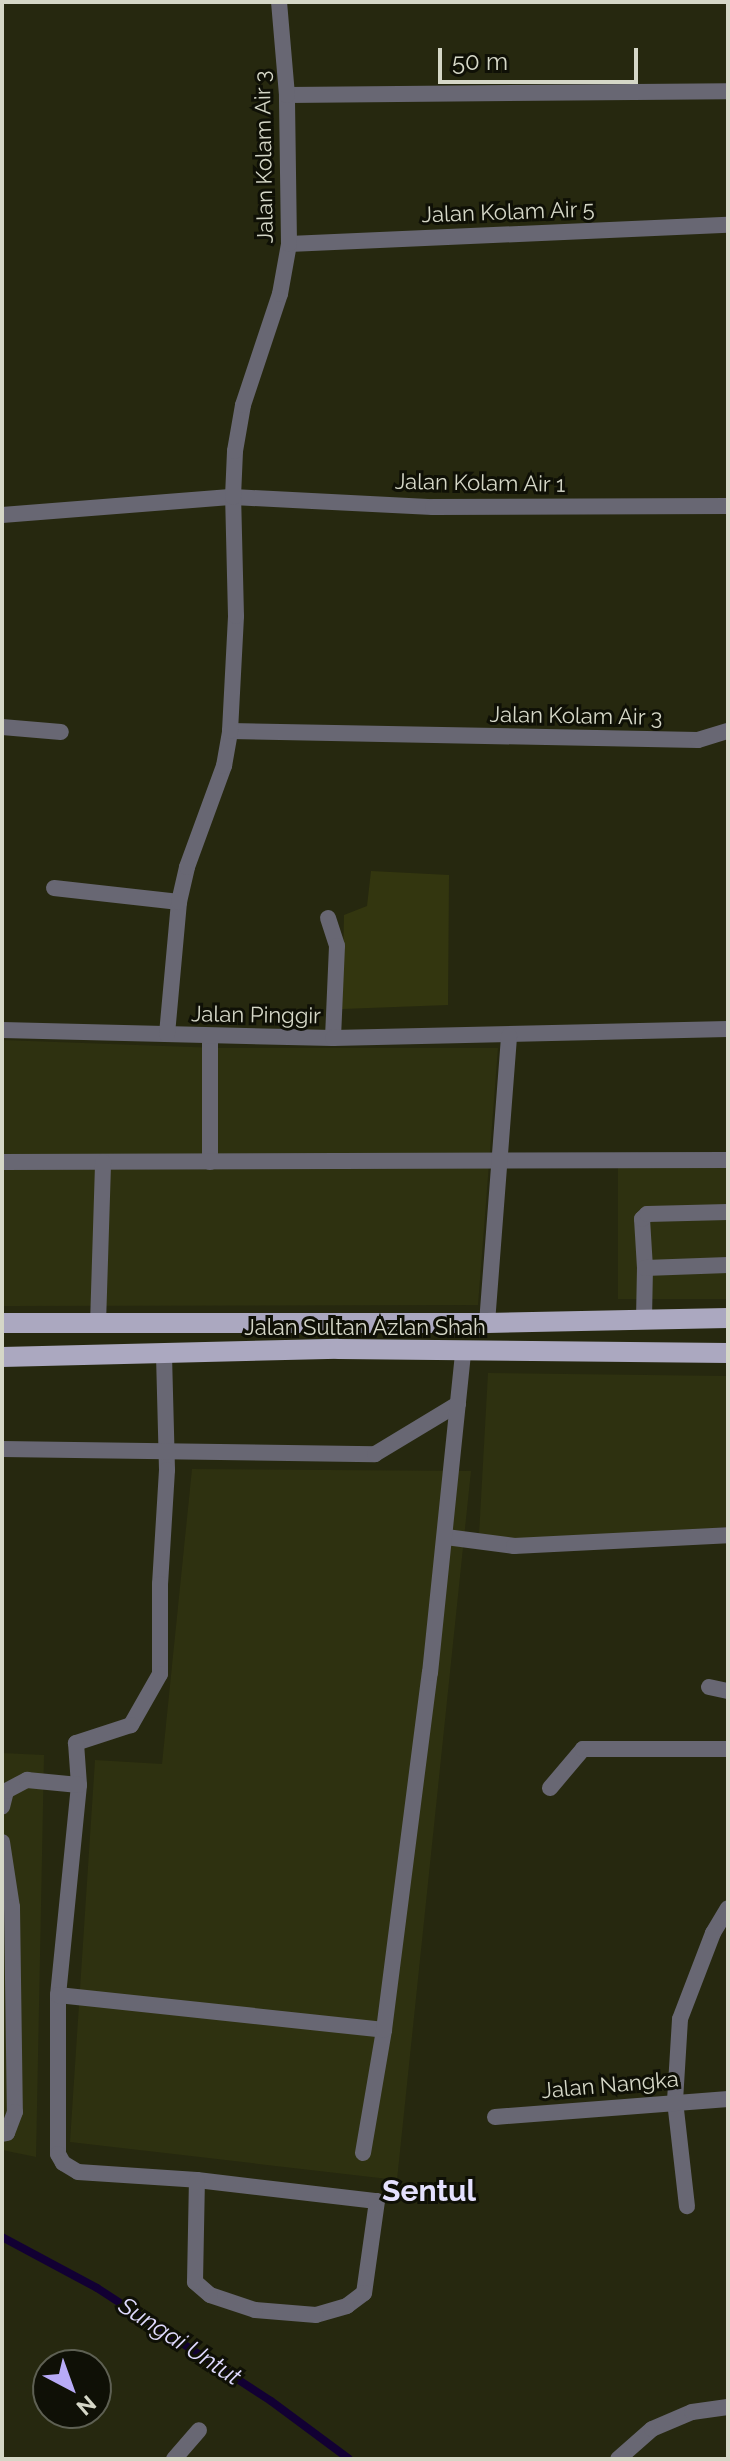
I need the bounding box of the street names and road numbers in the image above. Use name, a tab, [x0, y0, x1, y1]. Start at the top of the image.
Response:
street label: Jalan Kolam Air 3	[249, 70, 279, 244]
street label: Jalan Kolam Air 5	[421, 196, 595, 228]
street label: Jalan Kolam Air 1	[394, 468, 566, 498]
street label: Jalan Kolam Air 3	[489, 701, 663, 731]
street label: Jalan Pinggir	[191, 1001, 321, 1029]
street label: Jalan Sultan Azlan Shah	[244, 1315, 486, 1341]
street label: Jalan Nangka	[540, 2066, 680, 2104]

